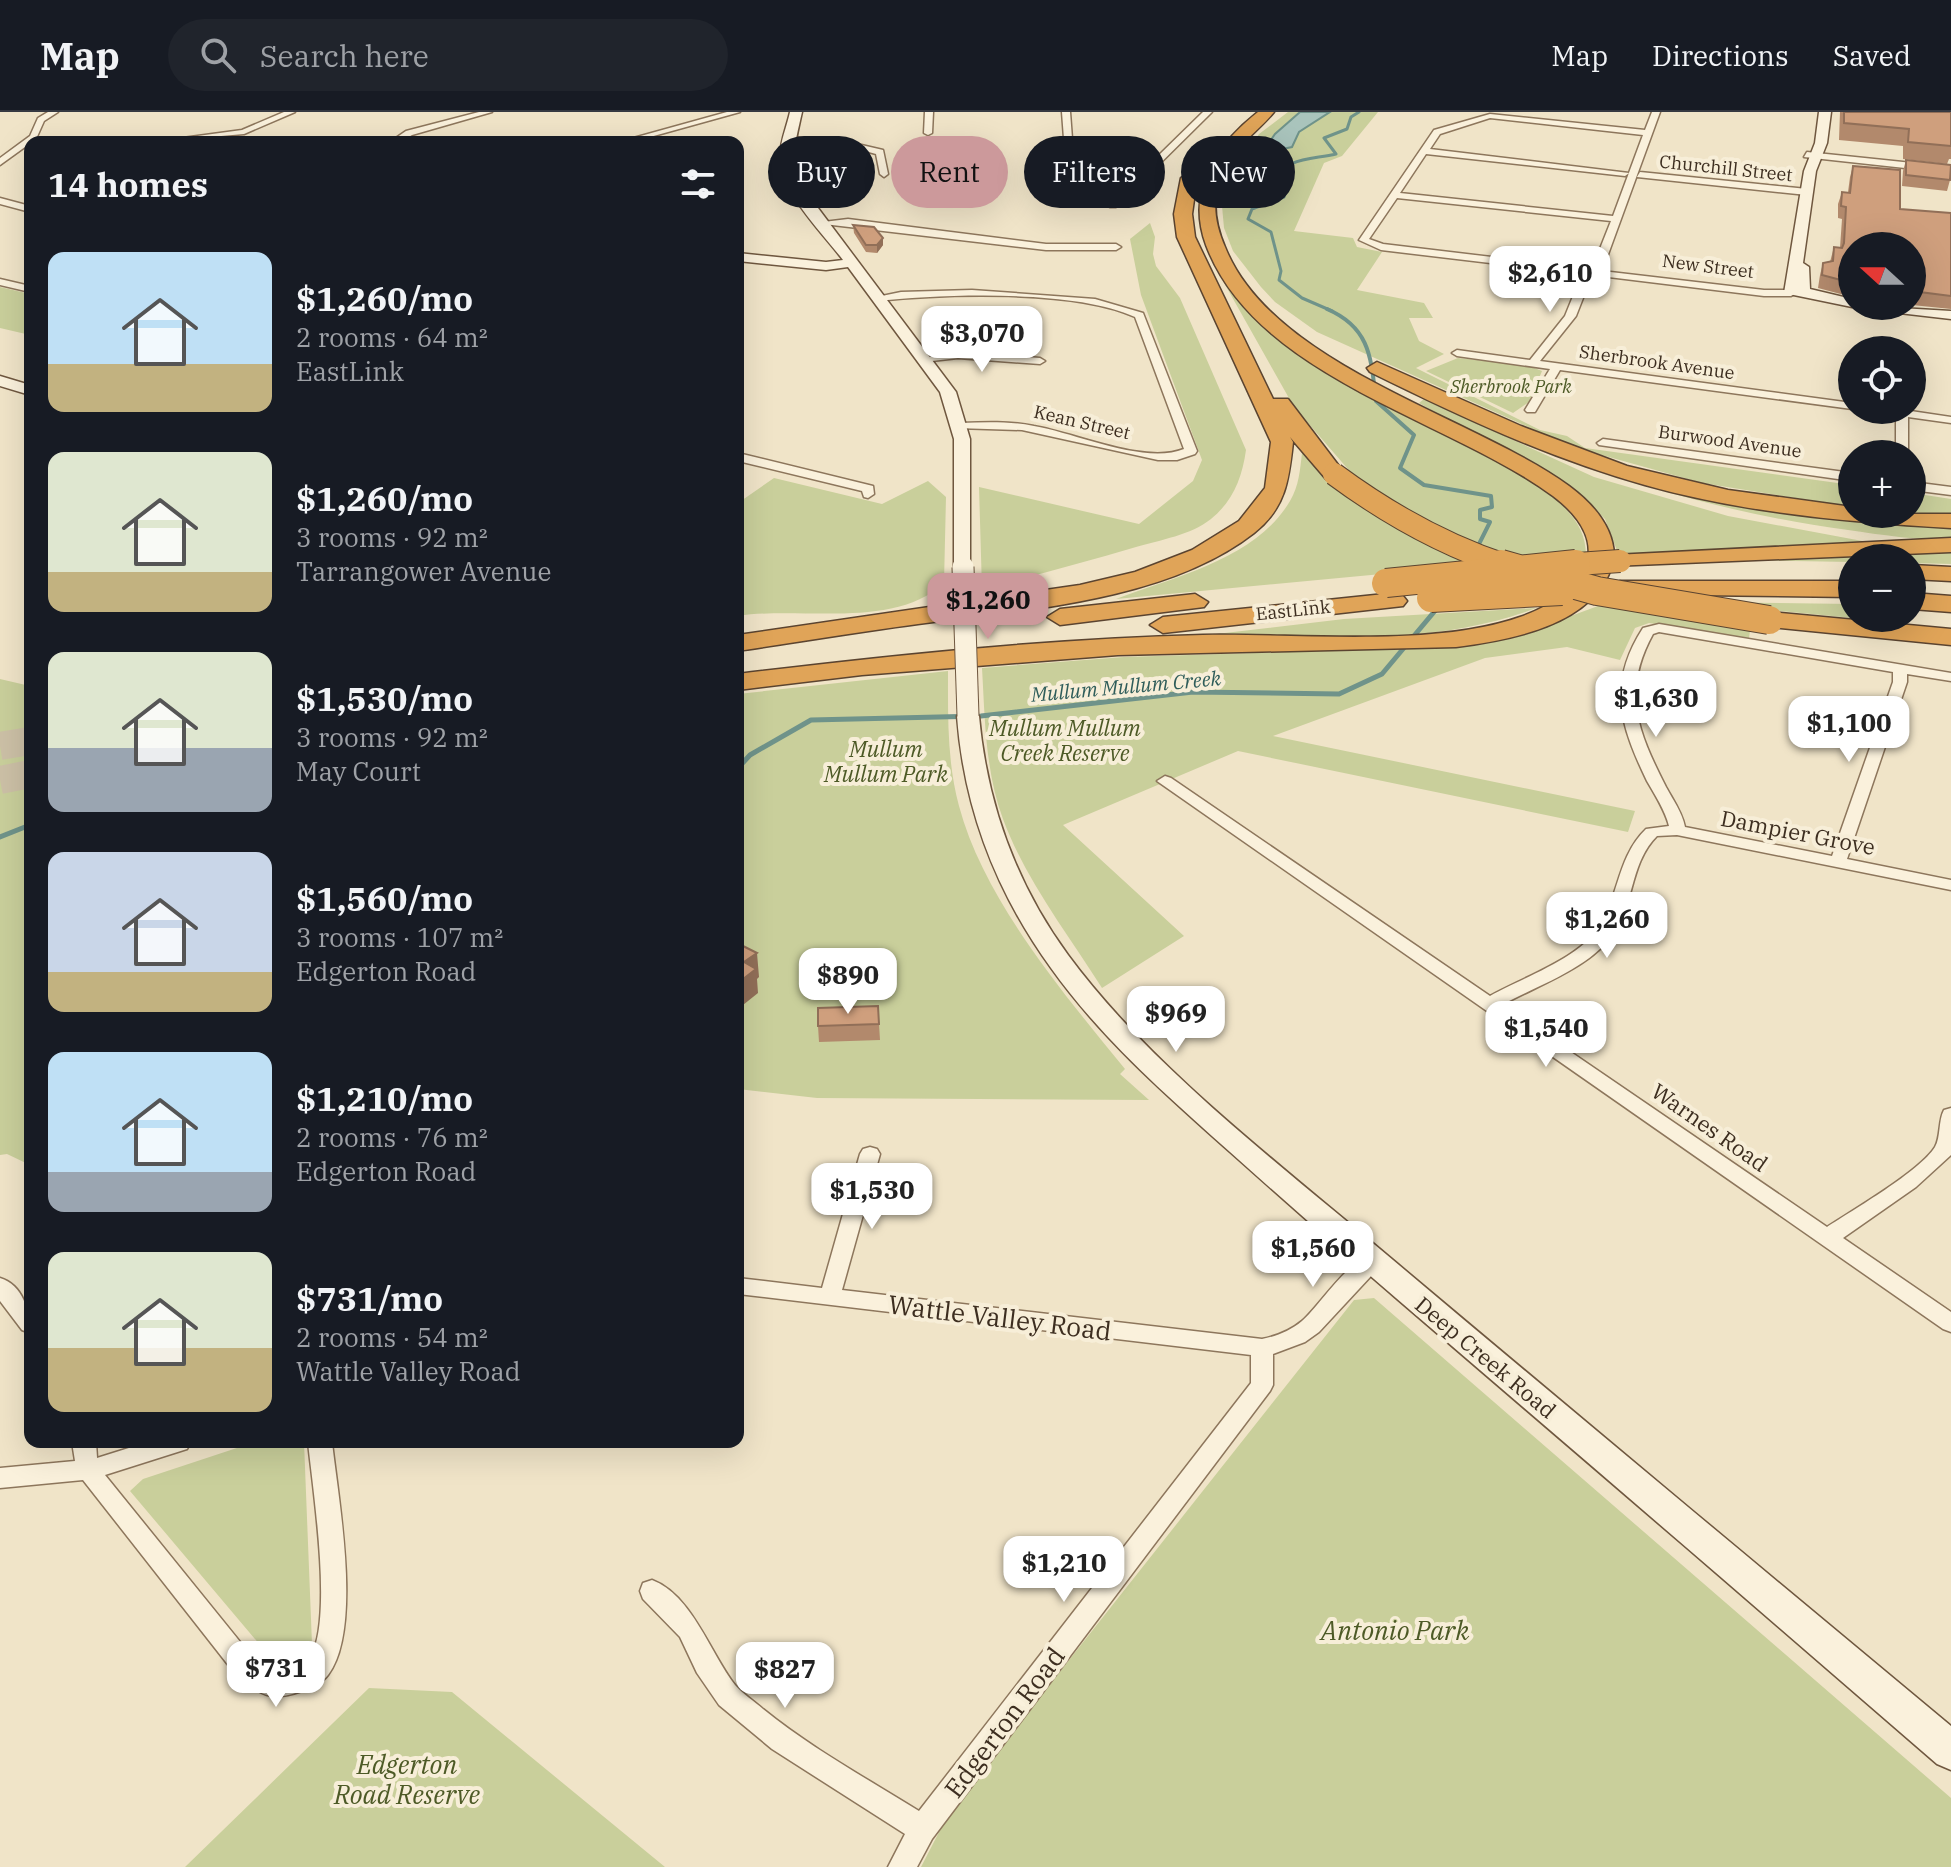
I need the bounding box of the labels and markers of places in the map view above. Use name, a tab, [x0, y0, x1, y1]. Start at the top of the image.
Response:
pin: $2,610	[1485, 246, 1615, 314]
pin: $3,070	[917, 306, 1047, 374]
pin: $1,260	[923, 573, 1053, 641]
pin: $1,630	[1591, 671, 1721, 739]
pin: $1,100	[1784, 696, 1914, 764]
pin: $1,260	[1542, 892, 1672, 960]
pin: $890	[801, 948, 895, 1016]
pin: $969	[1129, 986, 1223, 1054]
pin: $1,540	[1481, 1001, 1611, 1069]
pin: $1,530	[807, 1163, 937, 1231]
pin: $1,560	[1248, 1221, 1378, 1289]
pin: $1,210	[999, 1536, 1129, 1604]
pin: $731	[229, 1641, 323, 1709]
pin: $827	[738, 1642, 832, 1710]

